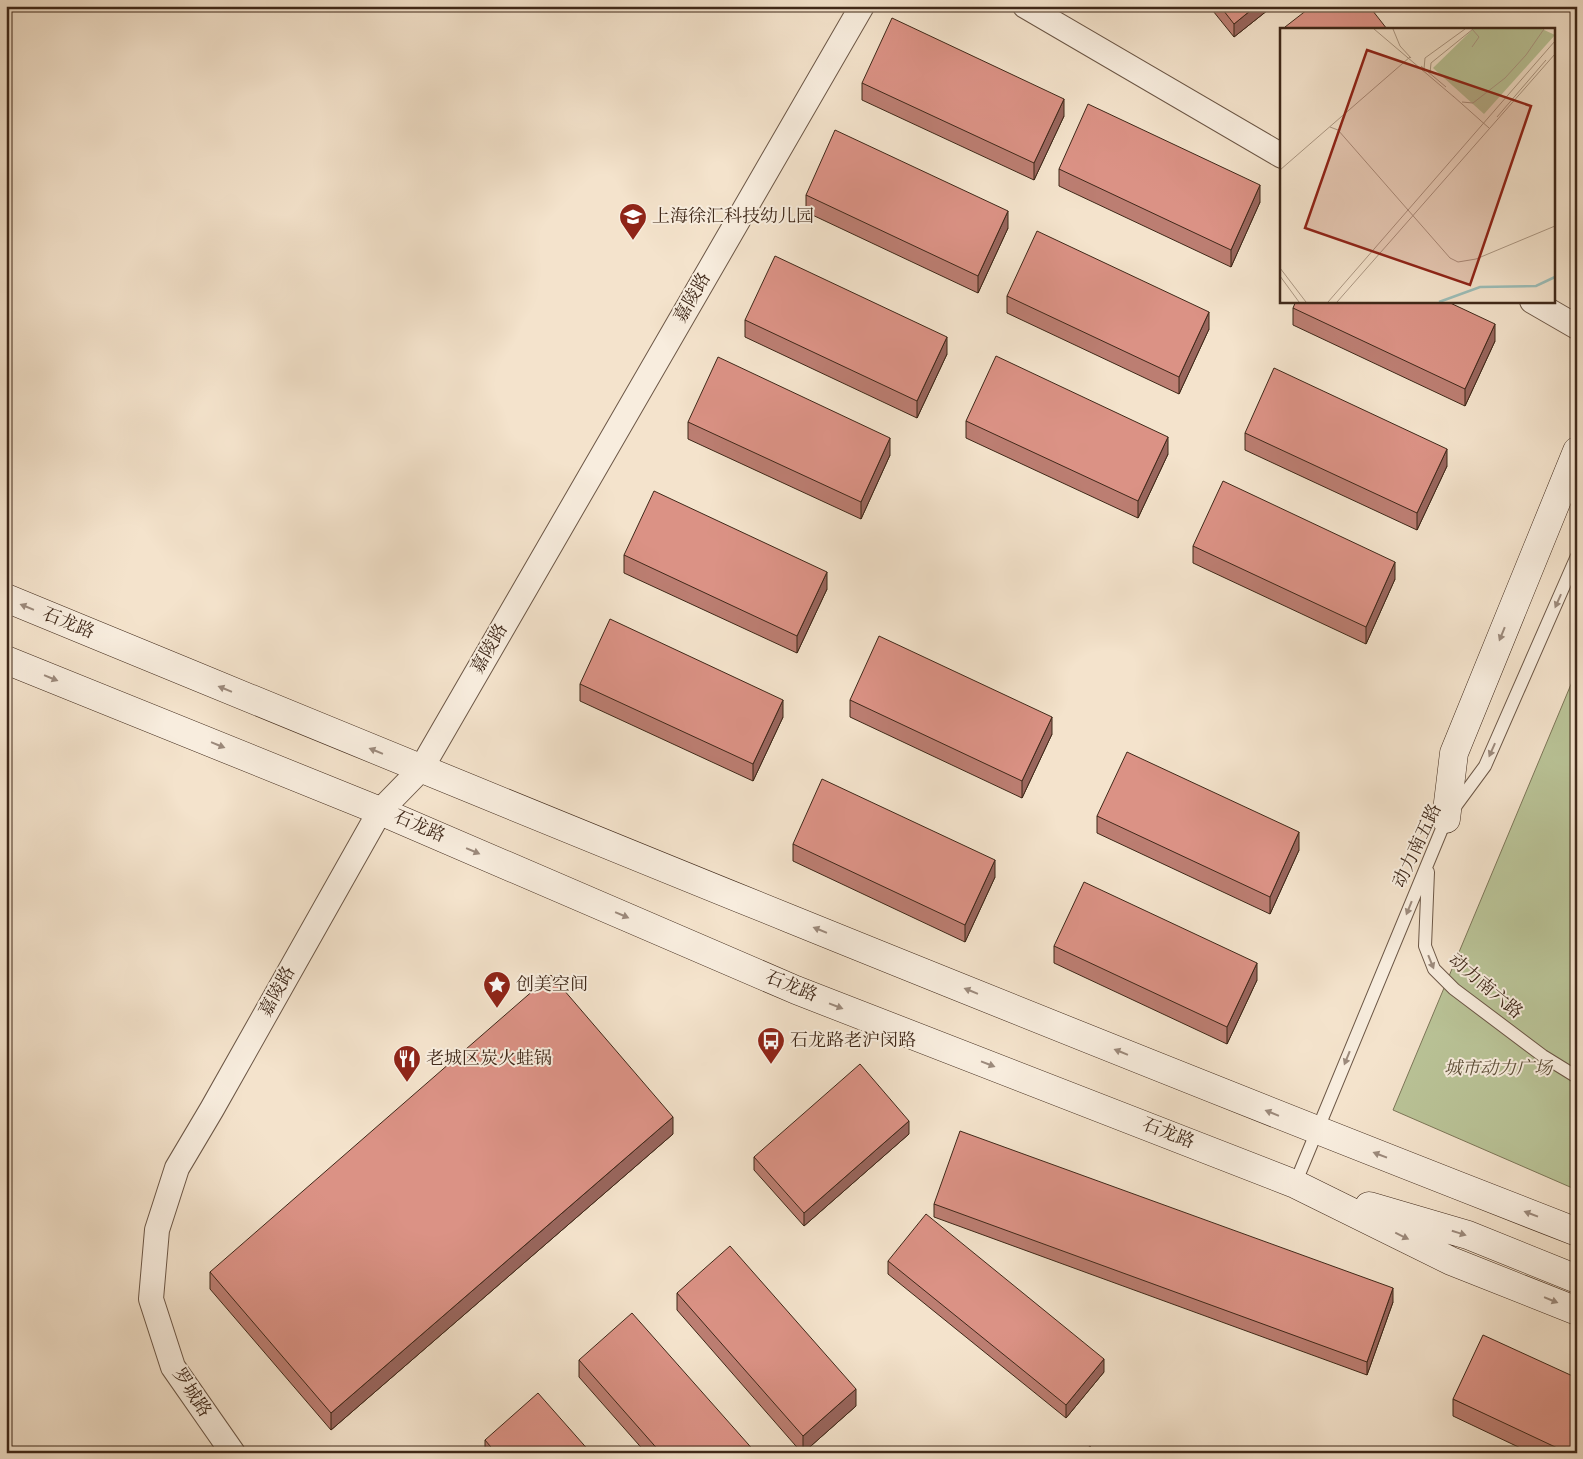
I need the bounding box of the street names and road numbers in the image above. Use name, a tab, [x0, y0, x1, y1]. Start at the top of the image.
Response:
street label: 嘉陵路	[670, 269, 716, 327]
street label: 石龙路	[39, 603, 97, 645]
street label: 嘉陵路	[467, 620, 513, 678]
street label: 动力南五路	[1389, 800, 1447, 892]
street label: 石龙路	[390, 806, 448, 848]
street label: 动力南六路	[1443, 949, 1527, 1025]
street label: 嘉陵路	[255, 963, 301, 1021]
street label: 石龙路	[762, 966, 820, 1008]
street label: 石龙路	[1139, 1114, 1197, 1154]
street label: 罗城路	[167, 1364, 215, 1422]

